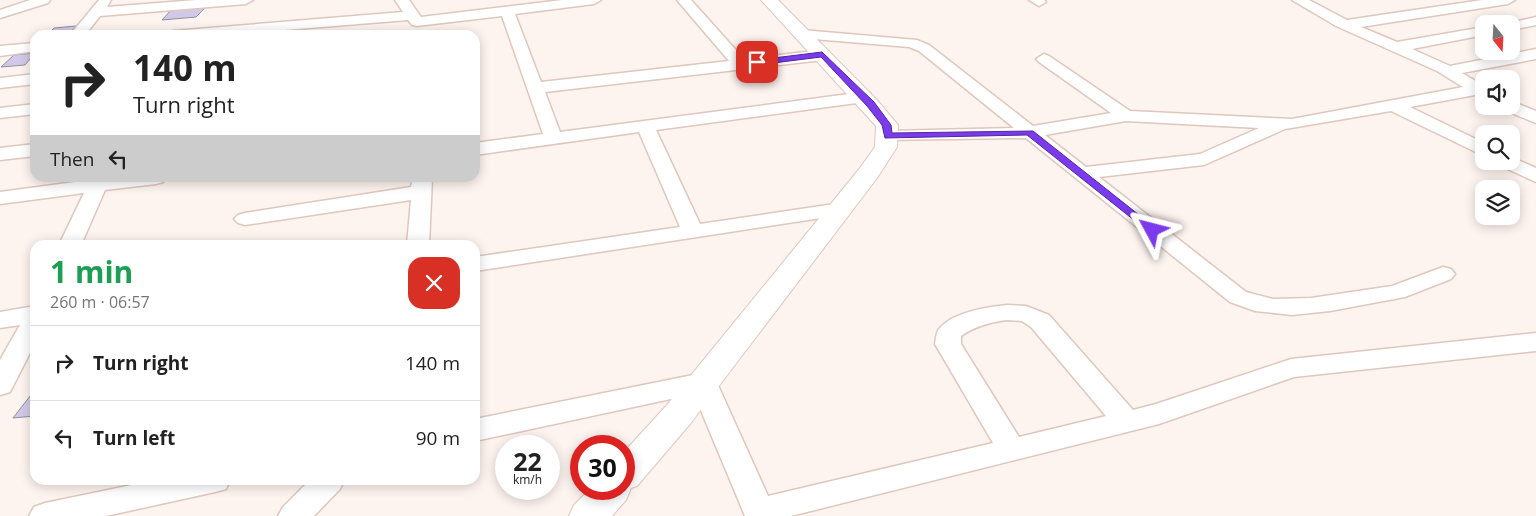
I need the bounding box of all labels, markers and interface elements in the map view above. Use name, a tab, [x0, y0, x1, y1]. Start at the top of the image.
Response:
north arrow	[1475, 15, 1520, 60]
map controls	[1475, 15, 1520, 225]
pin	[736, 41, 778, 83]
text: 140 m	[133, 44, 237, 91]
icon: arrive	[743, 48, 771, 76]
icon: right	[50, 50, 115, 115]
button: sound	[1475, 70, 1520, 115]
text: Turn right	[133, 89, 235, 119]
button: search	[1475, 125, 1520, 170]
icon: left	[104, 145, 132, 173]
text: Then	[50, 146, 94, 172]
button: layers	[1475, 180, 1520, 225]
position arrow	[1125, 203, 1177, 255]
text: 1 min	[50, 251, 133, 292]
button: close	[408, 257, 460, 309]
text: 260 m · 06:57	[50, 291, 150, 313]
icon: right	[50, 349, 78, 377]
text: Turn right	[93, 350, 188, 376]
text: 140 m	[405, 350, 460, 376]
icon: left	[50, 424, 78, 452]
text: Turn left	[93, 425, 175, 451]
text: 90 m	[416, 425, 460, 451]
speed limit sign: 30	[570, 435, 635, 500]
text: 22	[513, 444, 542, 478]
text: km/h	[513, 471, 542, 488]

